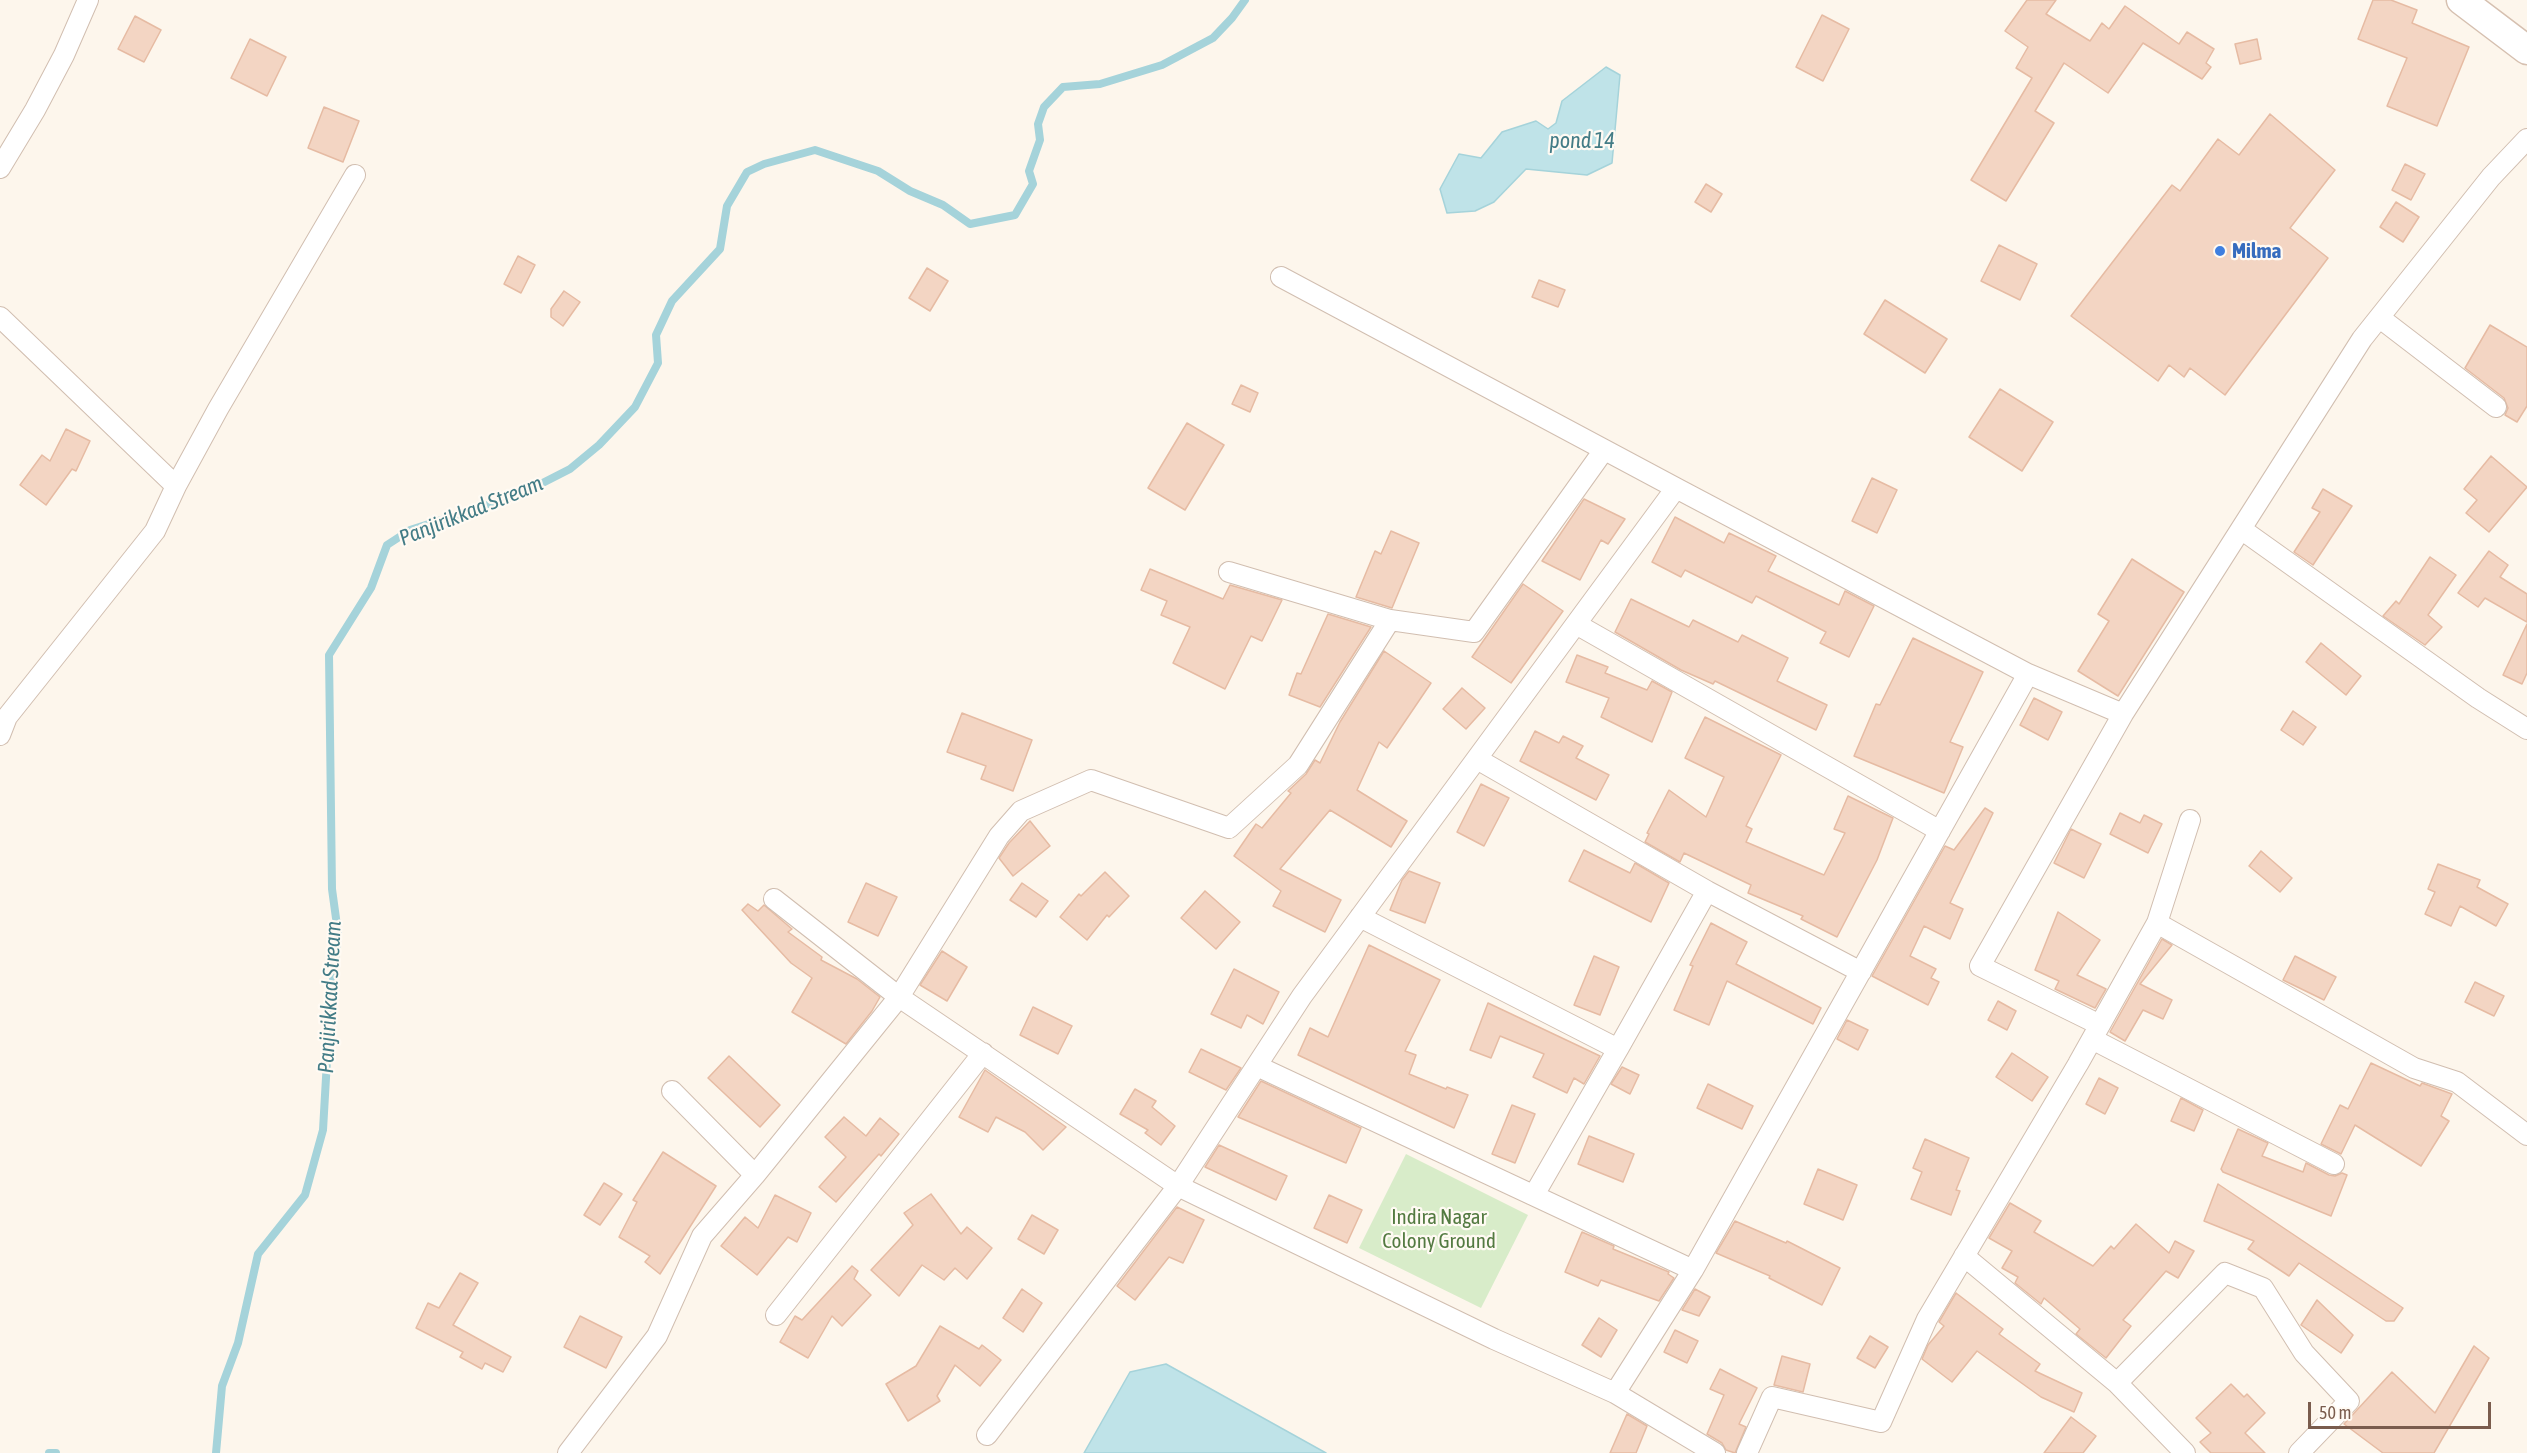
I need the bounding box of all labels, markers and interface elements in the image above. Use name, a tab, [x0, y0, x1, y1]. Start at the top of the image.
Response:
water label: pond 14	[1549, 128, 1615, 154]
place label: Milma	[2232, 238, 2281, 264]
marker: Milma	[2213, 244, 2227, 258]
water label: Panjirikkad Stream	[395, 470, 547, 552]
water label: Panjirikkad Stream	[313, 920, 347, 1074]
park label: Indira Nagar Colony Ground	[1382, 1204, 1496, 1254]
scale bar	[2311, 1390, 2494, 1428]
text: 50 m	[2319, 1402, 2351, 1423]

